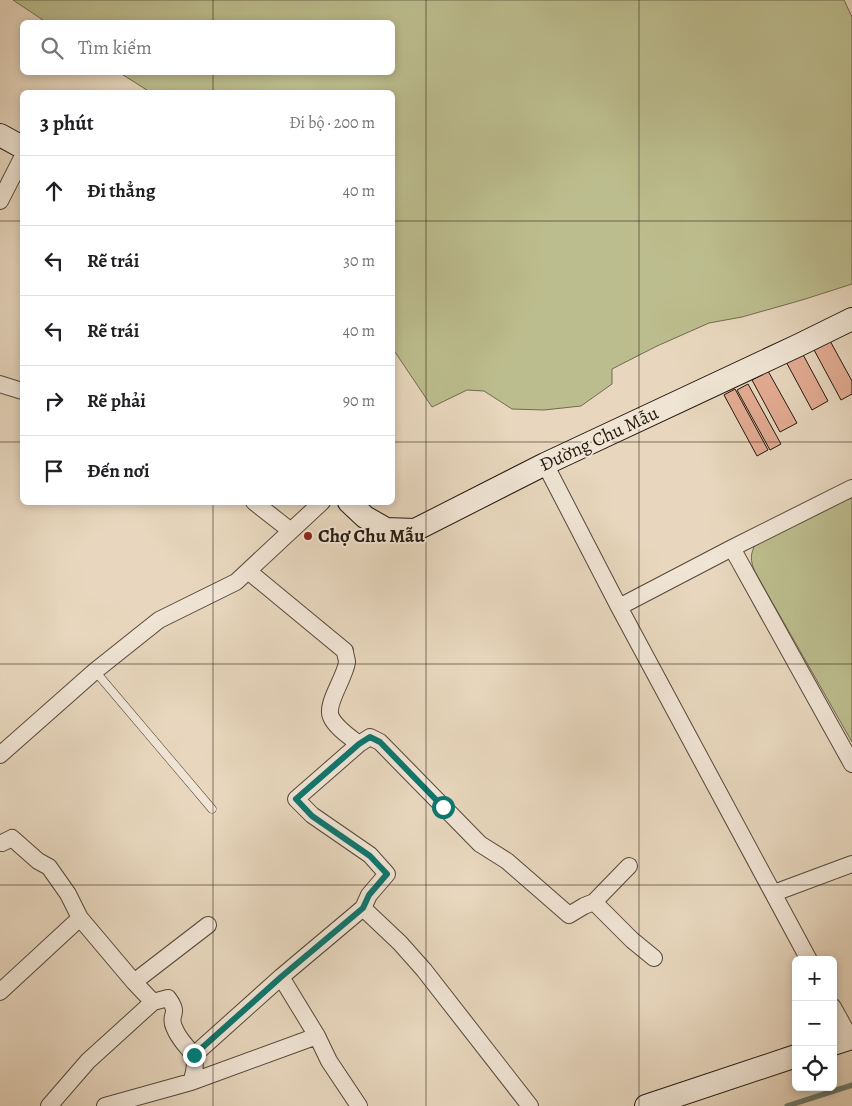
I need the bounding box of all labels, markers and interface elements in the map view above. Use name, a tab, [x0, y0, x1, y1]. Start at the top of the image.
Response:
search box	[20, 20, 395, 75]
icon: search	[38, 34, 66, 62]
text: Tìm kiếm	[78, 35, 152, 61]
text: 3 phút	[40, 109, 94, 137]
text: Đi bộ · 200 m	[289, 112, 375, 134]
icon: ahead	[40, 177, 68, 205]
text: Đi thẳng	[87, 178, 155, 204]
text: 40 m	[343, 180, 375, 202]
icon: left	[40, 247, 68, 275]
text: Rẽ trái	[87, 248, 139, 274]
text: 30 m	[343, 250, 375, 272]
icon: left	[40, 317, 68, 345]
text: Rẽ trái	[87, 318, 139, 344]
text: 40 m	[343, 320, 375, 342]
icon: right	[40, 387, 68, 415]
text: Rẽ phải	[87, 388, 146, 414]
text: 90 m	[343, 390, 375, 412]
street label: Đường Chu Mẫu	[535, 400, 663, 478]
icon: arrive	[40, 457, 68, 485]
text: Đến nơi	[87, 458, 149, 484]
place label: Chợ Chu Mẫu	[318, 523, 425, 549]
marker: Chợ Chu Mẫu	[302, 530, 314, 542]
route start	[432, 796, 455, 819]
map controls	[792, 956, 837, 1091]
button: +	[792, 956, 837, 1001]
button: −	[792, 1001, 837, 1046]
route end	[183, 1044, 206, 1067]
button: locate	[792, 1046, 837, 1091]

